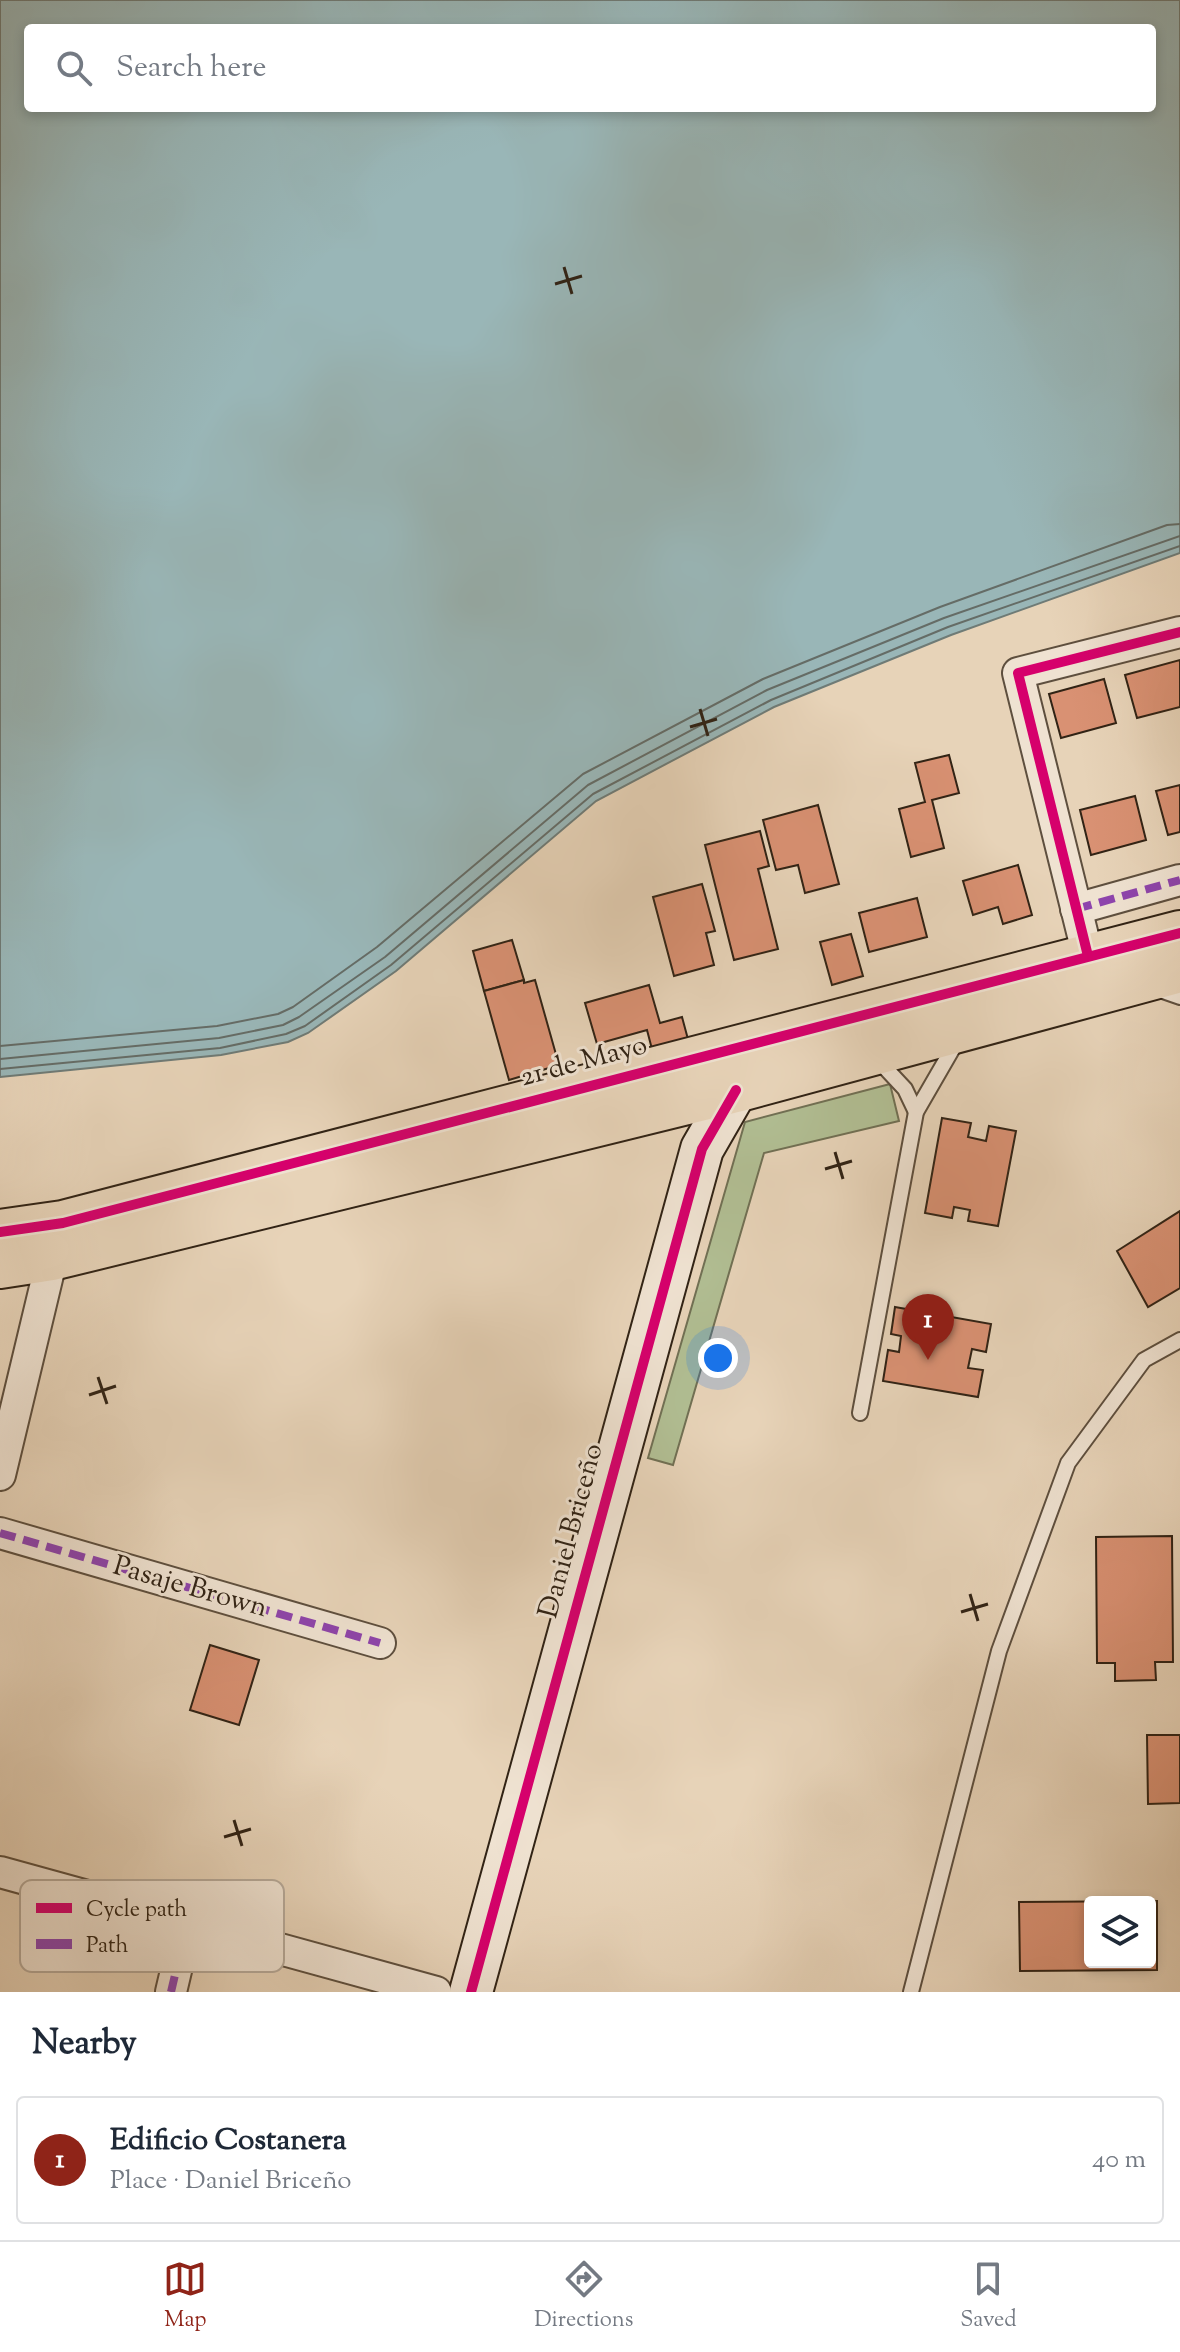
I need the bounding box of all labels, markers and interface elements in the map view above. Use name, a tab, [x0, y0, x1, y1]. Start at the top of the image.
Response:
search box	[24, 24, 1156, 112]
icon: search	[52, 46, 96, 90]
text: Search here	[116, 47, 266, 90]
street label: 21 de Mayo	[516, 1026, 652, 1098]
pin: 1	[902, 1294, 954, 1360]
your location	[698, 1338, 738, 1378]
street label: Daniel Briceño	[529, 1439, 615, 1623]
street label: Pasaje Brown	[108, 1547, 272, 1629]
legend	[20, 1880, 284, 1972]
text: Cycle path	[86, 1895, 187, 1927]
map controls	[1084, 1896, 1156, 1968]
button: layers	[1084, 1896, 1156, 1968]
text: Path	[86, 1931, 129, 1963]
text: Nearby	[32, 2020, 137, 2069]
text: Edificio Costanera	[110, 2120, 347, 2163]
text: 1	[56, 2142, 64, 2179]
text: 40 m	[1092, 2142, 1146, 2179]
text: Place · Daniel Briceño	[110, 2163, 352, 2200]
tab: Map	[163, 2257, 207, 2337]
tab: Directions	[534, 2257, 633, 2337]
tab: Saved	[960, 2257, 1017, 2337]

